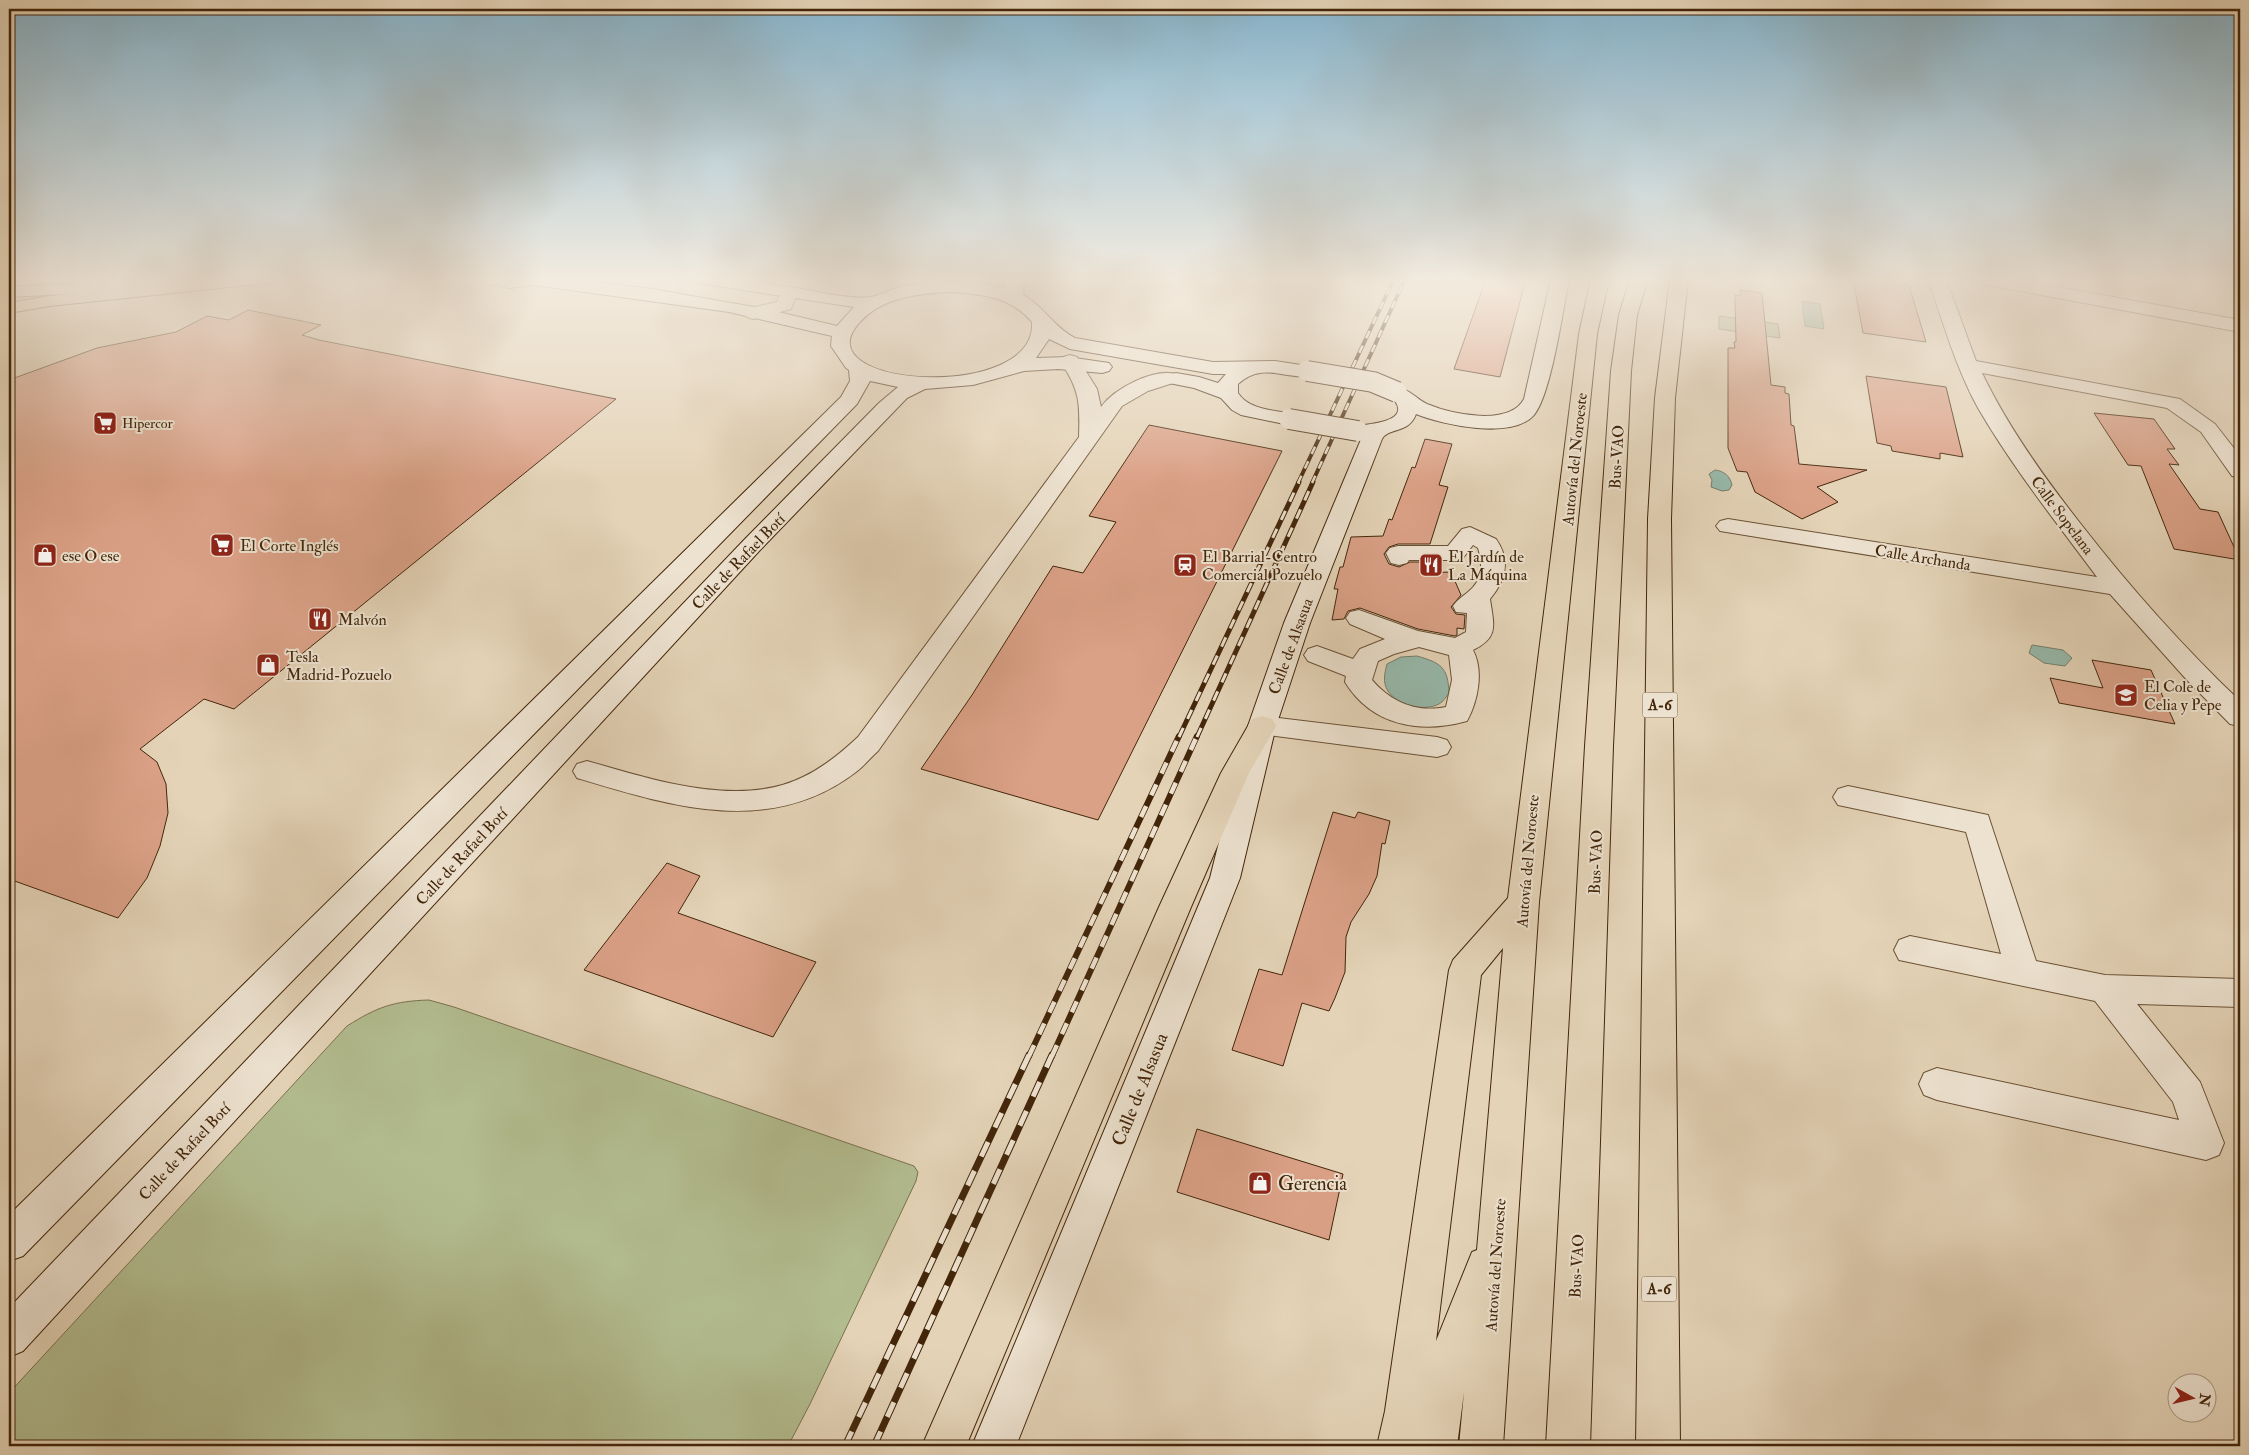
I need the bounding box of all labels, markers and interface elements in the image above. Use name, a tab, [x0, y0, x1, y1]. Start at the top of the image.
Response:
street label: Autovía del Noroeste	[1558, 391, 1592, 528]
supermarket icon: Hipercor	[92, 410, 118, 436]
place label: Hipercor	[122, 415, 174, 433]
street label: Bus-VAO	[1605, 424, 1629, 490]
street label: Calle Sopelana	[2025, 472, 2099, 560]
street label: Calle de Rafael Botí	[688, 508, 791, 614]
supermarket icon: El Corte Inglés	[209, 532, 235, 558]
place label: El Corte Inglés	[240, 536, 338, 556]
street label: Calle Archanda	[1874, 541, 1973, 575]
shop icon: ese O ese	[32, 542, 58, 568]
place label: ese O ese	[62, 546, 120, 566]
place label: El Barrial-Centro Comercial Pozuelo	[1202, 547, 1322, 585]
place label: El Jardín de La Máquina	[1448, 547, 1528, 585]
station icon: El Barrial-Centro Comercial Pozuelo	[1172, 552, 1198, 578]
restaurant icon: El Jardín de La Máquina	[1418, 552, 1444, 578]
street label: Calle de Alsasua	[1264, 595, 1318, 697]
restaurant icon: Malvón	[307, 606, 333, 632]
place label: Malvón	[338, 610, 387, 630]
place label: Tesla Madrid-Pozuelo	[286, 647, 392, 685]
shop icon: Tesla Madrid-Pozuelo	[255, 652, 281, 678]
place label: El Cole de Celia y Pepe	[2144, 677, 2222, 716]
school or university icon: El Cole de Celia y Pepe	[2113, 682, 2139, 708]
road number: A-6	[1642, 692, 1678, 718]
street label: Autovía del Noroeste	[1512, 793, 1544, 929]
street label: Calle de Rafael Botí	[411, 803, 513, 910]
street label: Bus-VAO	[1585, 829, 1607, 895]
street label: Calle de Alsasua	[1106, 1029, 1174, 1149]
street label: Calle de Rafael Botí	[134, 1098, 236, 1205]
shop icon: Gerencia	[1247, 1170, 1273, 1196]
place label: Gerencia	[1278, 1172, 1347, 1196]
street label: Autovía del Noroeste	[1481, 1197, 1511, 1333]
street label: Bus-VAO	[1565, 1233, 1589, 1299]
road number: A-6	[1642, 1276, 1676, 1302]
north arrow	[2166, 1372, 2216, 1422]
text: N	[2195, 1391, 2214, 1408]

